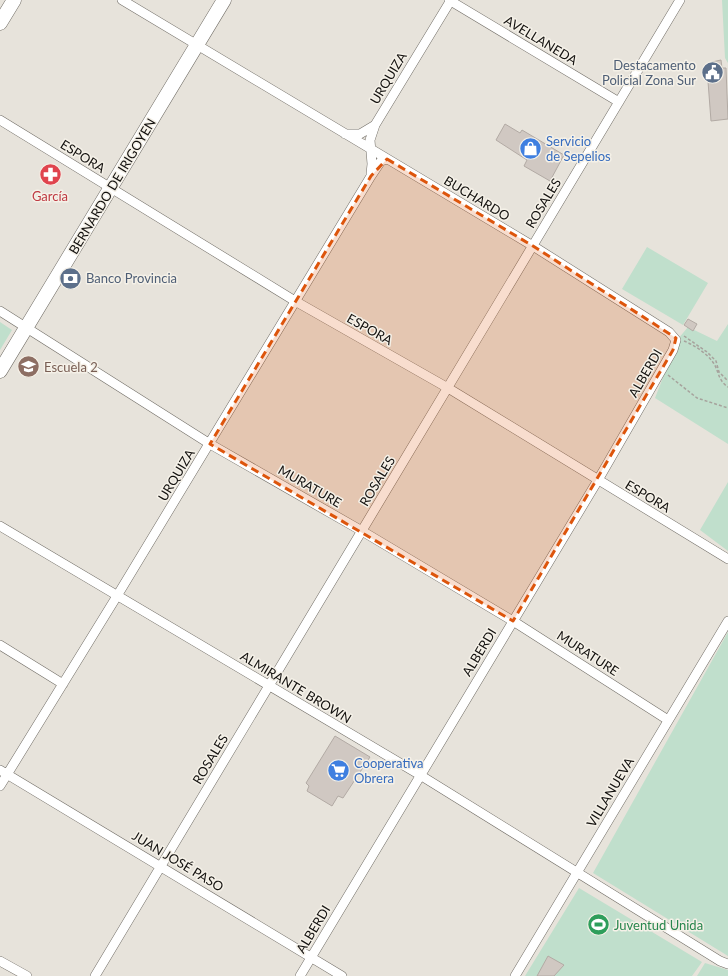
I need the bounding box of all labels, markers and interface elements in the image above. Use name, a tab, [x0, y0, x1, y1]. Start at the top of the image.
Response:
street label: AVELLANEDA	[502, 12, 581, 68]
street label: URQUIZA	[366, 49, 410, 107]
place label: Destacamento Policial Zona Sur	[602, 57, 696, 88]
public building icon: Destacamento Policial Zona Sur	[699, 59, 725, 85]
street label: BERNARDO DE IRIGOYEN	[65, 115, 159, 257]
place label: Servicio de Sepelios	[546, 133, 611, 164]
shop icon: Servicio de Sepelios	[517, 135, 543, 161]
street label: ESPORA	[58, 136, 108, 176]
pharmacy icon: García	[37, 161, 63, 187]
street label: BUCHARDO	[441, 172, 513, 224]
street label: ROSALES	[522, 175, 564, 231]
place label: García	[32, 188, 68, 204]
bank icon: Banco Provincia	[58, 265, 84, 291]
place label: Banco Provincia	[86, 270, 177, 286]
street label: ESPORA	[344, 310, 396, 348]
street label: ALBERDI	[625, 346, 665, 400]
school or university icon: Escuela 2	[16, 354, 42, 380]
place label: Escuela 2	[44, 359, 98, 375]
street label: URQUIZA	[154, 446, 198, 504]
street label: ROSALES	[356, 453, 398, 509]
street label: MURATURE	[275, 461, 345, 511]
street label: ESPORA	[623, 476, 674, 516]
street label: ALBERDI	[458, 625, 500, 679]
street label: MURATURE	[554, 627, 622, 679]
street label: ALMIRANTE BROWN	[238, 648, 354, 726]
street label: ROSALES	[189, 731, 231, 787]
street label: VILLANUEVA	[583, 754, 637, 830]
place label: Cooperativa Obrera	[354, 755, 424, 786]
supermarket icon: Cooperativa Obrera	[325, 757, 351, 783]
street label: JUAN JOSÉ PASO	[129, 827, 227, 895]
street label: ALBERDI	[292, 902, 334, 956]
sports icon: Juventud Unida	[586, 912, 612, 938]
place label: Juventud Unida	[614, 917, 703, 933]

